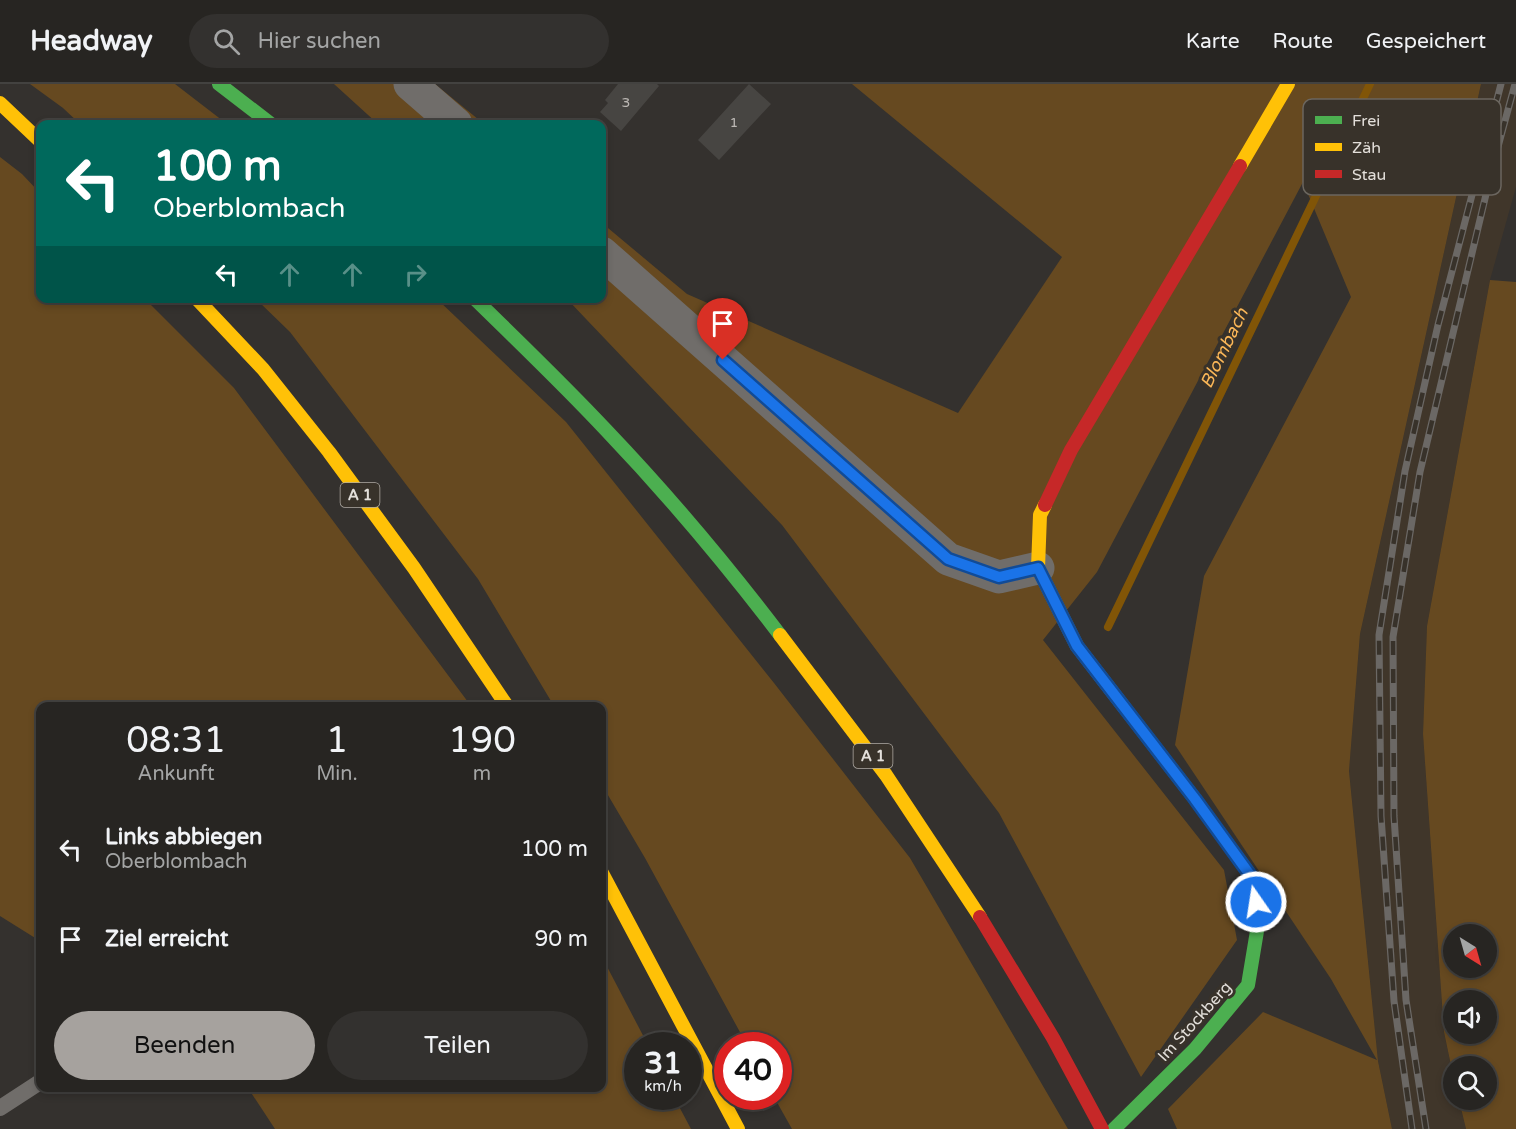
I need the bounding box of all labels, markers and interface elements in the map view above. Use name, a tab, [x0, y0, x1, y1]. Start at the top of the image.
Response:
search box	[189, 14, 609, 68]
text: Headway	[30, 24, 153, 58]
icon: search	[210, 25, 243, 58]
text: Hier suchen	[258, 28, 381, 54]
text: Karte	[1186, 29, 1240, 54]
text: Route	[1273, 29, 1333, 54]
text: Gespeichert	[1366, 29, 1486, 54]
house number: 3	[622, 94, 630, 111]
legend	[1303, 99, 1501, 195]
text: Frei	[1352, 111, 1380, 131]
house number: 1	[730, 114, 738, 131]
text: Zäh	[1352, 138, 1381, 158]
text: 100 m	[153, 141, 282, 192]
icon: left	[54, 144, 132, 222]
text: Stau	[1352, 165, 1386, 185]
text: Oberblombach	[153, 192, 345, 225]
icon: left	[210, 258, 243, 291]
icon: ahead	[273, 258, 306, 291]
icon: ahead	[336, 258, 369, 291]
icon: right	[399, 258, 432, 291]
pin	[697, 298, 748, 360]
water label: Blombach	[1195, 303, 1253, 392]
icon: arrive	[706, 307, 739, 340]
road number: A 1	[340, 483, 380, 507]
text: 08:31	[126, 719, 226, 762]
text: 1	[326, 719, 348, 762]
text: 190	[448, 719, 516, 762]
road number: A 1	[854, 744, 892, 768]
text: Ankunft	[138, 762, 215, 786]
text: Min.	[316, 762, 358, 786]
text: m	[473, 762, 491, 786]
text: Links abbiegen	[105, 824, 263, 850]
icon: left	[54, 833, 87, 866]
text: 100 m	[521, 836, 588, 862]
text: Oberblombach	[105, 850, 247, 874]
position arrow	[1224, 870, 1288, 934]
icon: arrive	[54, 923, 87, 956]
north arrow	[1443, 924, 1497, 978]
map controls	[1443, 924, 1497, 1110]
text: Ziel erreicht	[105, 926, 228, 952]
text: 90 m	[534, 926, 588, 952]
street label: Im Stockberg	[1154, 977, 1236, 1066]
button: sound	[1443, 990, 1497, 1044]
button: Beenden	[54, 1011, 315, 1080]
button: Teilen	[327, 1011, 588, 1080]
speed limit sign: 40	[714, 1032, 792, 1110]
text: 31	[644, 1045, 682, 1082]
button: search	[1443, 1056, 1497, 1110]
text: km/h	[644, 1077, 682, 1095]

